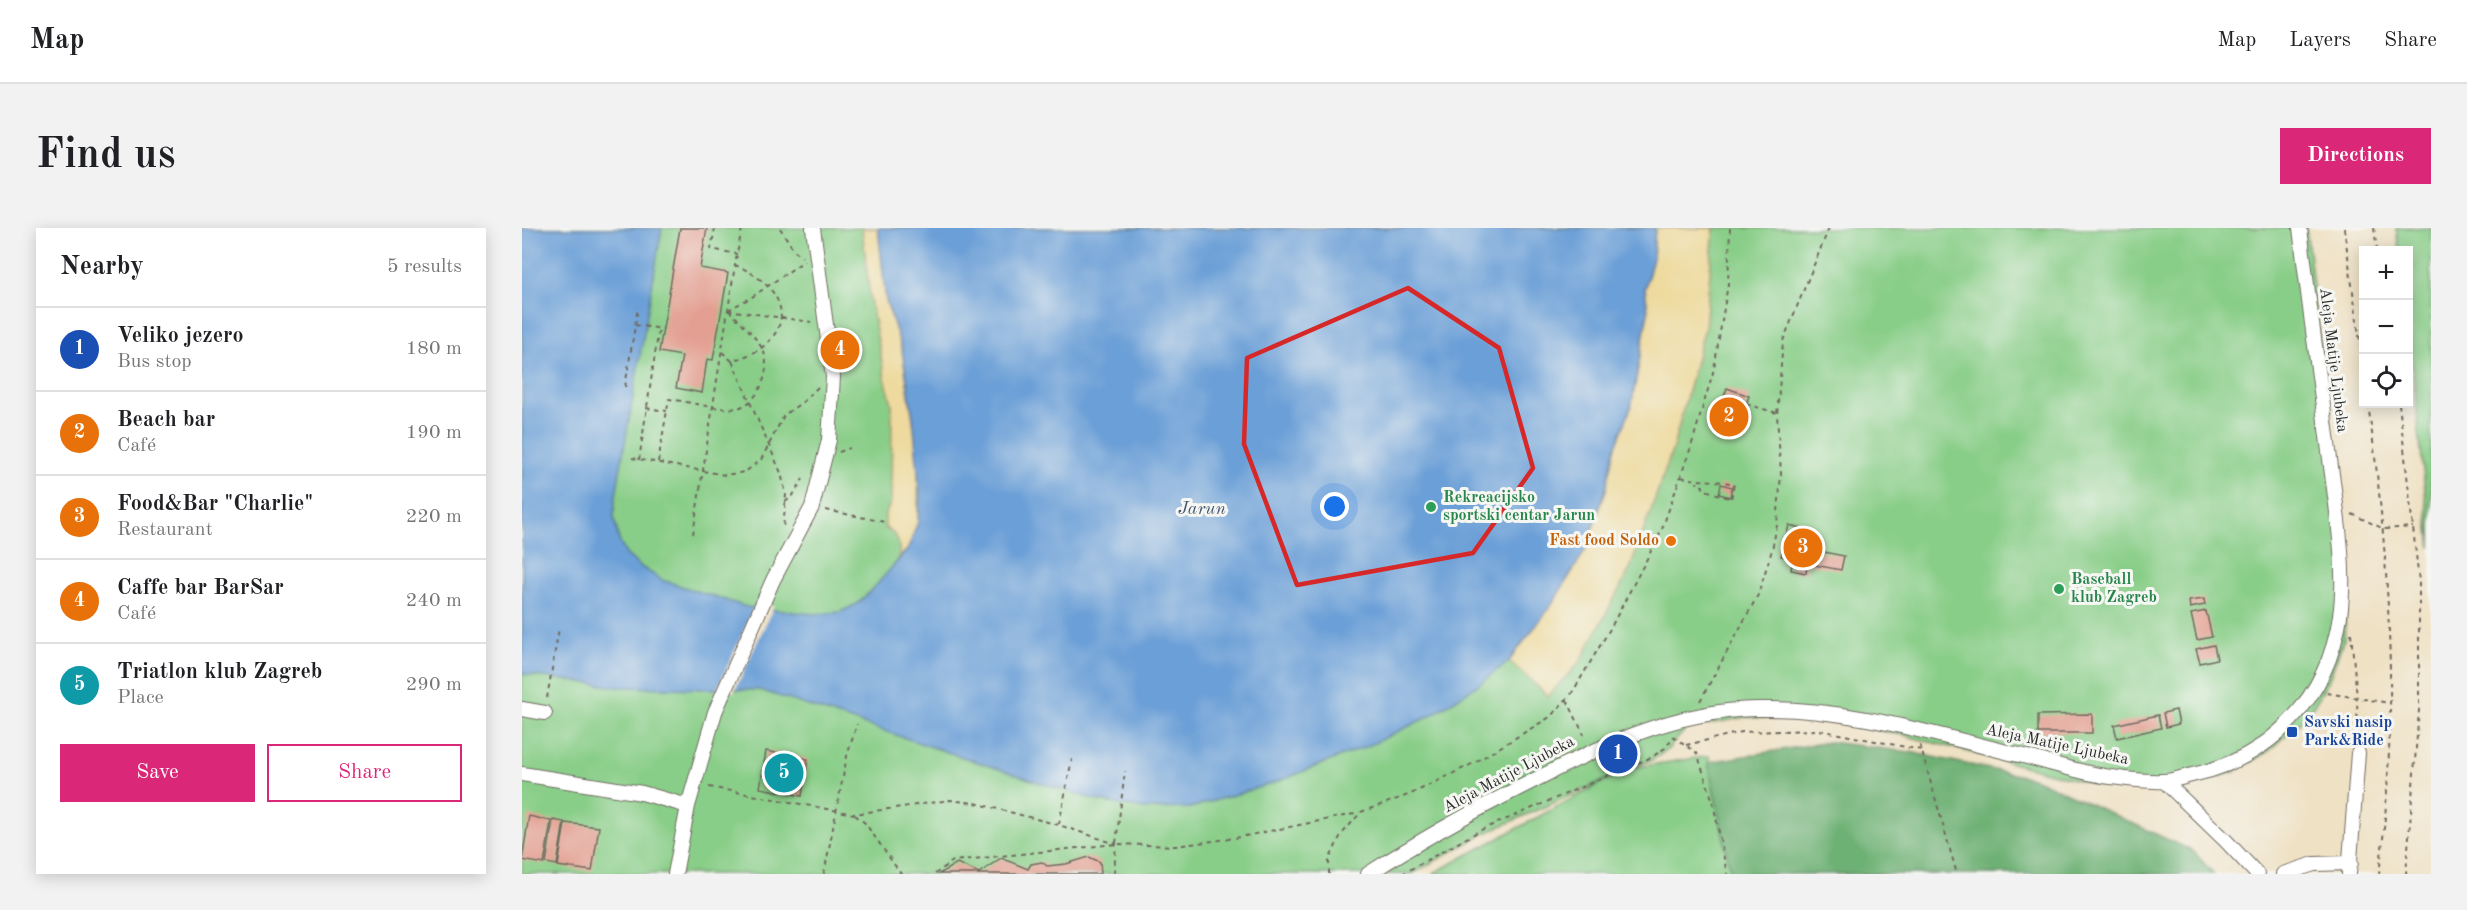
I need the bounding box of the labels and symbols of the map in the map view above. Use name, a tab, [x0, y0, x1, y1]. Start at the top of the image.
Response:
street label: Aleja Matije Ljubeka	[2316, 287, 2350, 433]
pin: 4	[820, 328, 860, 372]
pin: 2	[1710, 394, 1748, 440]
place label: Rekreacijsko sportski centar Jarun	[1443, 490, 1595, 524]
your location	[1320, 492, 1349, 521]
water label: Jarun	[1178, 500, 1226, 518]
marker: Rekreacijsko sportski centar Jarun	[1424, 500, 1438, 514]
pin: 3	[1784, 526, 1822, 570]
place label: Fast food Soldo	[1549, 533, 1659, 549]
marker: Fast food Soldo	[1664, 534, 1678, 548]
place label: Baseball klub Zagreb	[2071, 572, 2157, 606]
marker: Baseball klub Zagreb	[2052, 582, 2066, 596]
place label: Savski nasip Park&Ride	[2304, 715, 2392, 749]
street label: Aleja Matije Ljubeka	[1984, 722, 2130, 768]
marker: Savski nasip Park&Ride	[2285, 725, 2299, 739]
pin: 1	[1598, 732, 1638, 776]
street label: Aleja Matije Ljubeka	[1441, 734, 1577, 816]
pin: 5	[764, 750, 804, 796]

